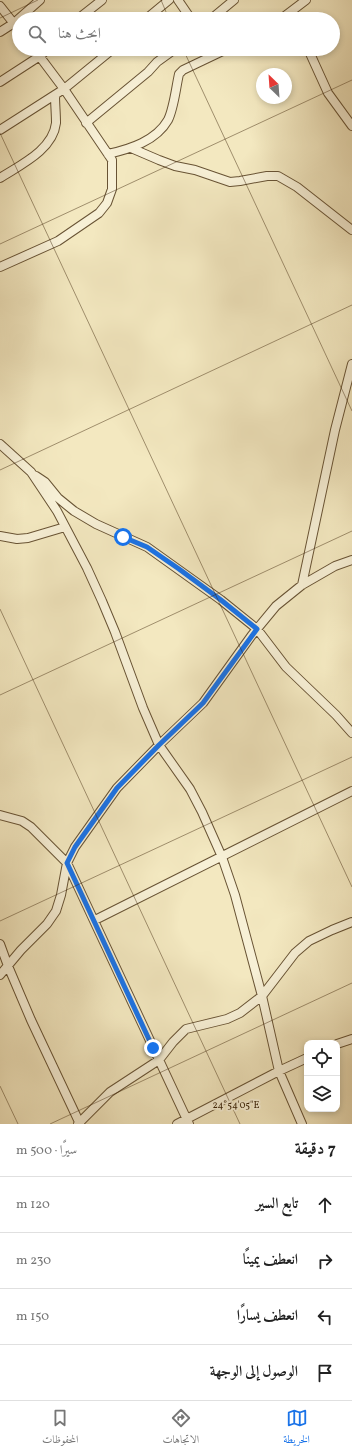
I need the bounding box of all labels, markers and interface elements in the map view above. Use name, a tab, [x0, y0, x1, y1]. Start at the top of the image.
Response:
search box	[12, 12, 340, 56]
icon: search	[26, 23, 48, 45]
text: ابحث هنا	[58, 24, 101, 45]
north arrow	[256, 68, 292, 104]
route start	[114, 528, 132, 546]
route end	[144, 1039, 162, 1057]
map controls	[304, 1040, 340, 1112]
button: locate	[304, 1040, 340, 1076]
button: layers	[304, 1076, 340, 1112]
text: 24°54'05"E	[213, 1098, 259, 1112]
text: 7 دقيقة	[295, 1138, 336, 1161]
text: سيرًا · 500 m	[16, 1142, 77, 1160]
text: تابع السير	[256, 1194, 298, 1215]
icon: ahead	[314, 1194, 336, 1216]
text: 120 m	[16, 1196, 50, 1214]
text: انعطف يمينًا	[243, 1250, 298, 1271]
icon: right	[314, 1250, 336, 1272]
text: 230 m	[16, 1252, 51, 1270]
text: انعطف يسارًا	[237, 1306, 298, 1327]
icon: left	[314, 1306, 336, 1328]
text: 150 m	[16, 1308, 49, 1326]
text: الوصول إلى الوجهة	[210, 1362, 298, 1383]
icon: arrive	[314, 1362, 336, 1384]
tab: المحفوظات	[42, 1407, 78, 1450]
tab: الاتجاهات	[162, 1407, 199, 1450]
tab: الخريطة	[283, 1407, 310, 1450]

